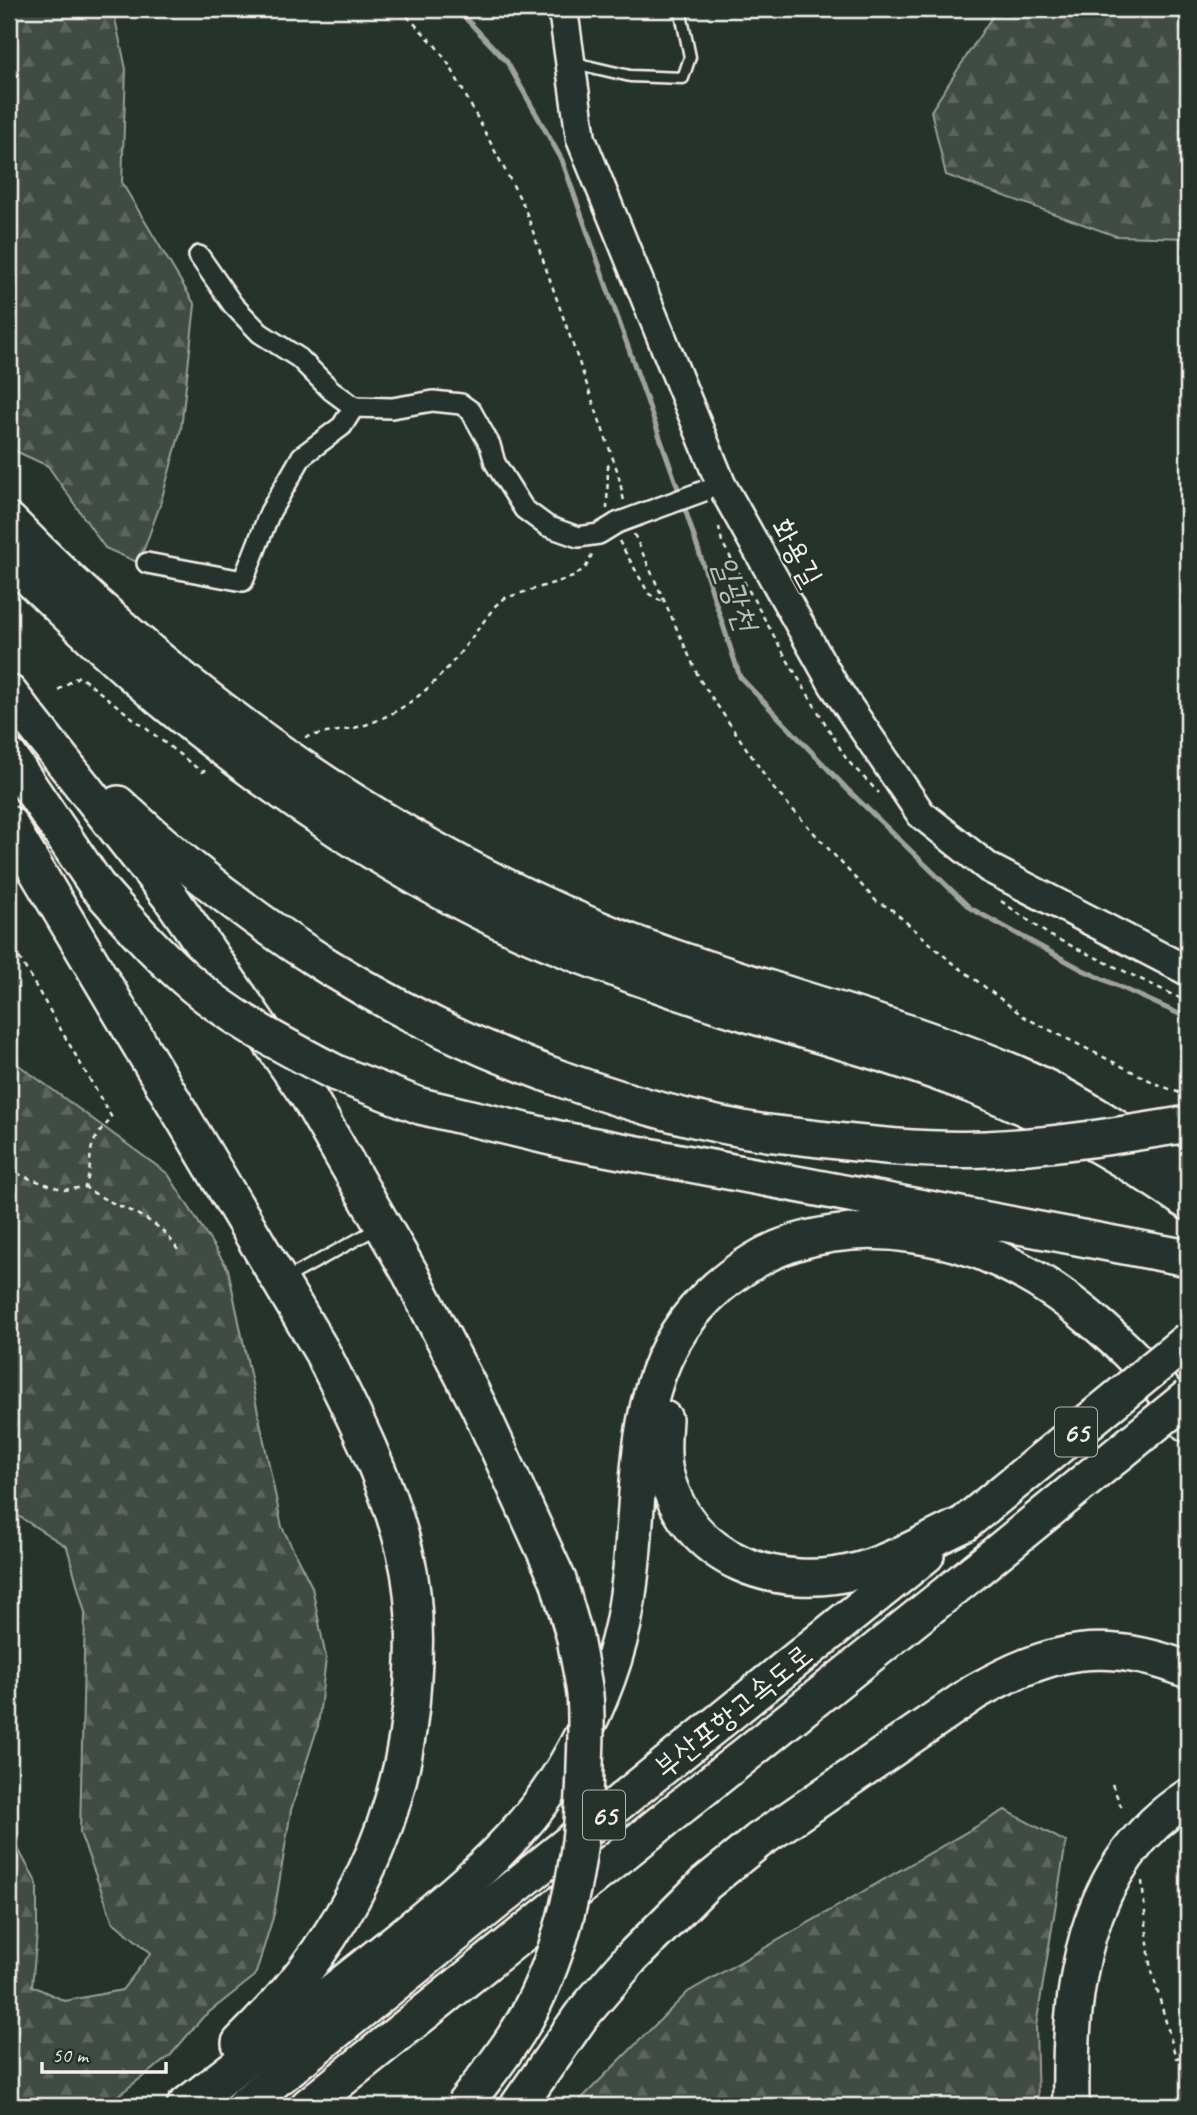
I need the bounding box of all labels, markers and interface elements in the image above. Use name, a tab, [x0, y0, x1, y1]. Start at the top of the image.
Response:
street label: 화용길	[763, 511, 831, 593]
water label: 일광천	[703, 550, 768, 639]
road number: 65	[1055, 1408, 1097, 1456]
street label: 부산포항고속도로	[646, 1635, 820, 1787]
road number: 65	[583, 1790, 625, 1840]
scale bar	[42, 2031, 166, 2075]
text: 50 m	[52, 2042, 90, 2068]

